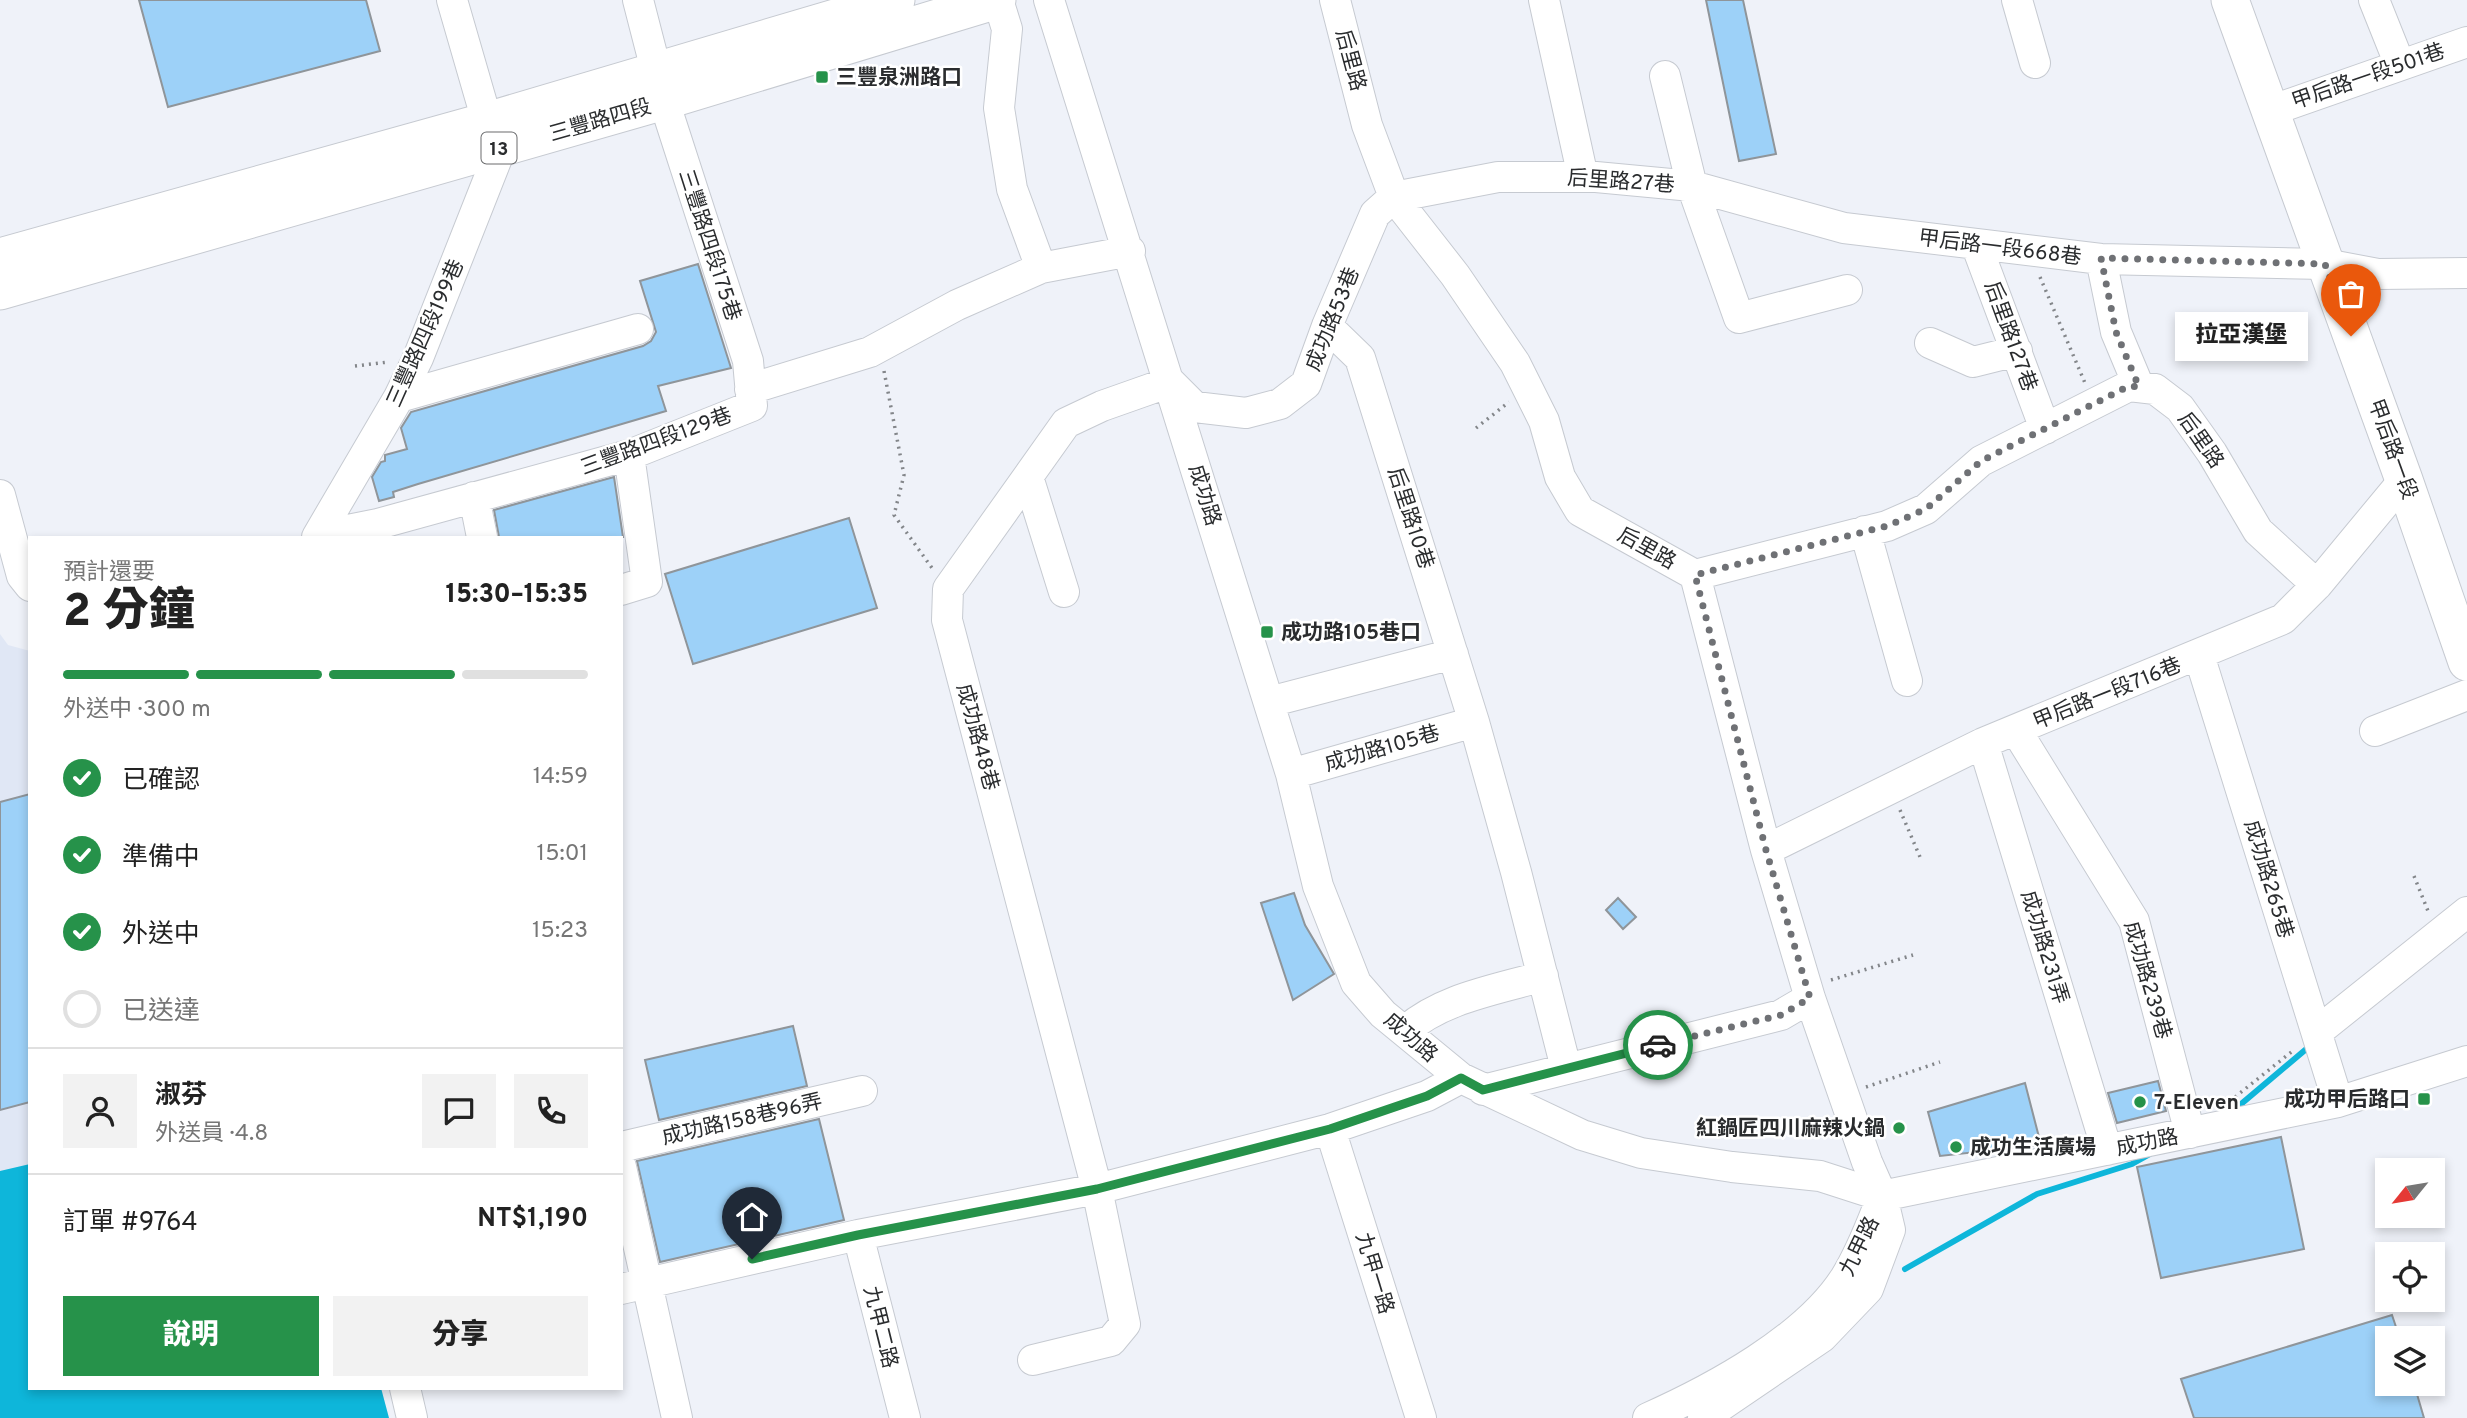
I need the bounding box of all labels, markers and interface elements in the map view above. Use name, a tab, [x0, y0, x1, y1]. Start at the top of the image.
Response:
street label: 后里路	[1328, 26, 1371, 94]
street label: 甲后路一段501巷	[2288, 39, 2449, 116]
place label: 三豐泉洲路口	[836, 65, 962, 92]
marker: 三豐泉洲路口	[814, 69, 830, 85]
street label: 三豐路四段	[546, 94, 655, 149]
road number: 13	[482, 132, 516, 164]
street label: 后里路27巷	[1566, 165, 1676, 200]
street label: 三豐路四段175巷	[671, 166, 746, 325]
street label: 甲后路一段668巷	[1917, 225, 2083, 272]
street label: 三豐路四段199巷	[382, 256, 471, 412]
street label: 成功路53巷	[1300, 264, 1366, 375]
pin	[2321, 264, 2381, 336]
icon: bag	[2332, 275, 2370, 313]
street label: 后里路127巷	[1977, 278, 2042, 395]
callout: 拉亞漢堡	[2176, 312, 2309, 360]
text: 拉亞漢堡	[2196, 322, 2288, 351]
street label: 甲后路一段	[2361, 396, 2422, 503]
street label: 三豐路四段129巷	[577, 402, 736, 482]
street label: 后里路	[2171, 407, 2229, 474]
street label: 成功路	[1181, 461, 1226, 530]
street label: 后里路10巷	[1380, 464, 1439, 573]
street label: 后里路	[1612, 522, 1680, 576]
text: 預計還要	[63, 559, 155, 588]
text: 15:30–15:35	[446, 579, 588, 612]
text: 2 分鐘	[63, 584, 195, 643]
place label: 成功路105巷口	[1281, 620, 1421, 647]
marker: 成功路105巷口	[1259, 624, 1275, 640]
street label: 甲后路一段716巷	[2029, 652, 2186, 736]
street label: 成功路48巷	[949, 681, 1004, 794]
text: 外送中 · 300 m	[63, 696, 211, 725]
street label: 成功路105巷	[1322, 720, 1443, 779]
icon: check	[63, 759, 101, 797]
text: 14:59	[533, 763, 588, 792]
text: 已確認	[122, 765, 200, 798]
street label: 成功路265巷	[2237, 817, 2298, 942]
icon: check	[63, 836, 101, 874]
text: 15:01	[537, 840, 588, 869]
text: 準備中	[122, 842, 200, 875]
street label: 成功路231弄	[2014, 887, 2074, 1007]
icon: check	[63, 913, 101, 951]
text: 15:23	[532, 917, 588, 946]
street label: 成功路239巷	[2117, 918, 2176, 1043]
text: 外送中	[122, 919, 200, 952]
text: 已送達	[122, 996, 200, 1029]
street label: 成功路	[1377, 1007, 1443, 1069]
courier	[1623, 1010, 1693, 1080]
icon: car	[1639, 1026, 1677, 1064]
button: person	[63, 1074, 137, 1148]
button: chat	[422, 1074, 496, 1148]
button: phone	[514, 1074, 588, 1148]
text: 淑芬	[155, 1080, 207, 1113]
place label: 成功甲后路口	[2284, 1087, 2410, 1114]
street label: 成功路158巷96弄	[660, 1089, 825, 1152]
place label: 7-Eleven	[2154, 1090, 2239, 1117]
marker: 成功甲后路口	[2416, 1091, 2432, 1107]
marker: 7-Eleven	[2132, 1094, 2148, 1110]
place label: 紅鍋匠四川麻辣火鍋	[1696, 1116, 1885, 1143]
text: 外送員 · 4.8	[155, 1120, 268, 1149]
marker: 紅鍋匠四川麻辣火鍋	[1891, 1120, 1907, 1136]
street label: 成功路	[2114, 1124, 2181, 1163]
place label: 成功生活廣場	[1970, 1135, 2096, 1162]
marker: 成功生活廣場	[1948, 1139, 1964, 1155]
north arrow	[2375, 1158, 2445, 1228]
map controls	[2375, 1158, 2445, 1396]
pin	[722, 1187, 782, 1259]
icon: home	[733, 1198, 771, 1236]
text: NT$1,190	[477, 1203, 588, 1236]
text: 訂單 #9764	[63, 1207, 198, 1240]
street label: 九甲路	[1834, 1212, 1886, 1281]
street label: 九甲一路	[1348, 1229, 1399, 1318]
button: locate	[2375, 1242, 2445, 1312]
street label: 九甲二路	[856, 1283, 903, 1371]
button: 說明	[63, 1296, 319, 1376]
button: 分享	[333, 1296, 588, 1376]
button: layers	[2375, 1326, 2445, 1396]

